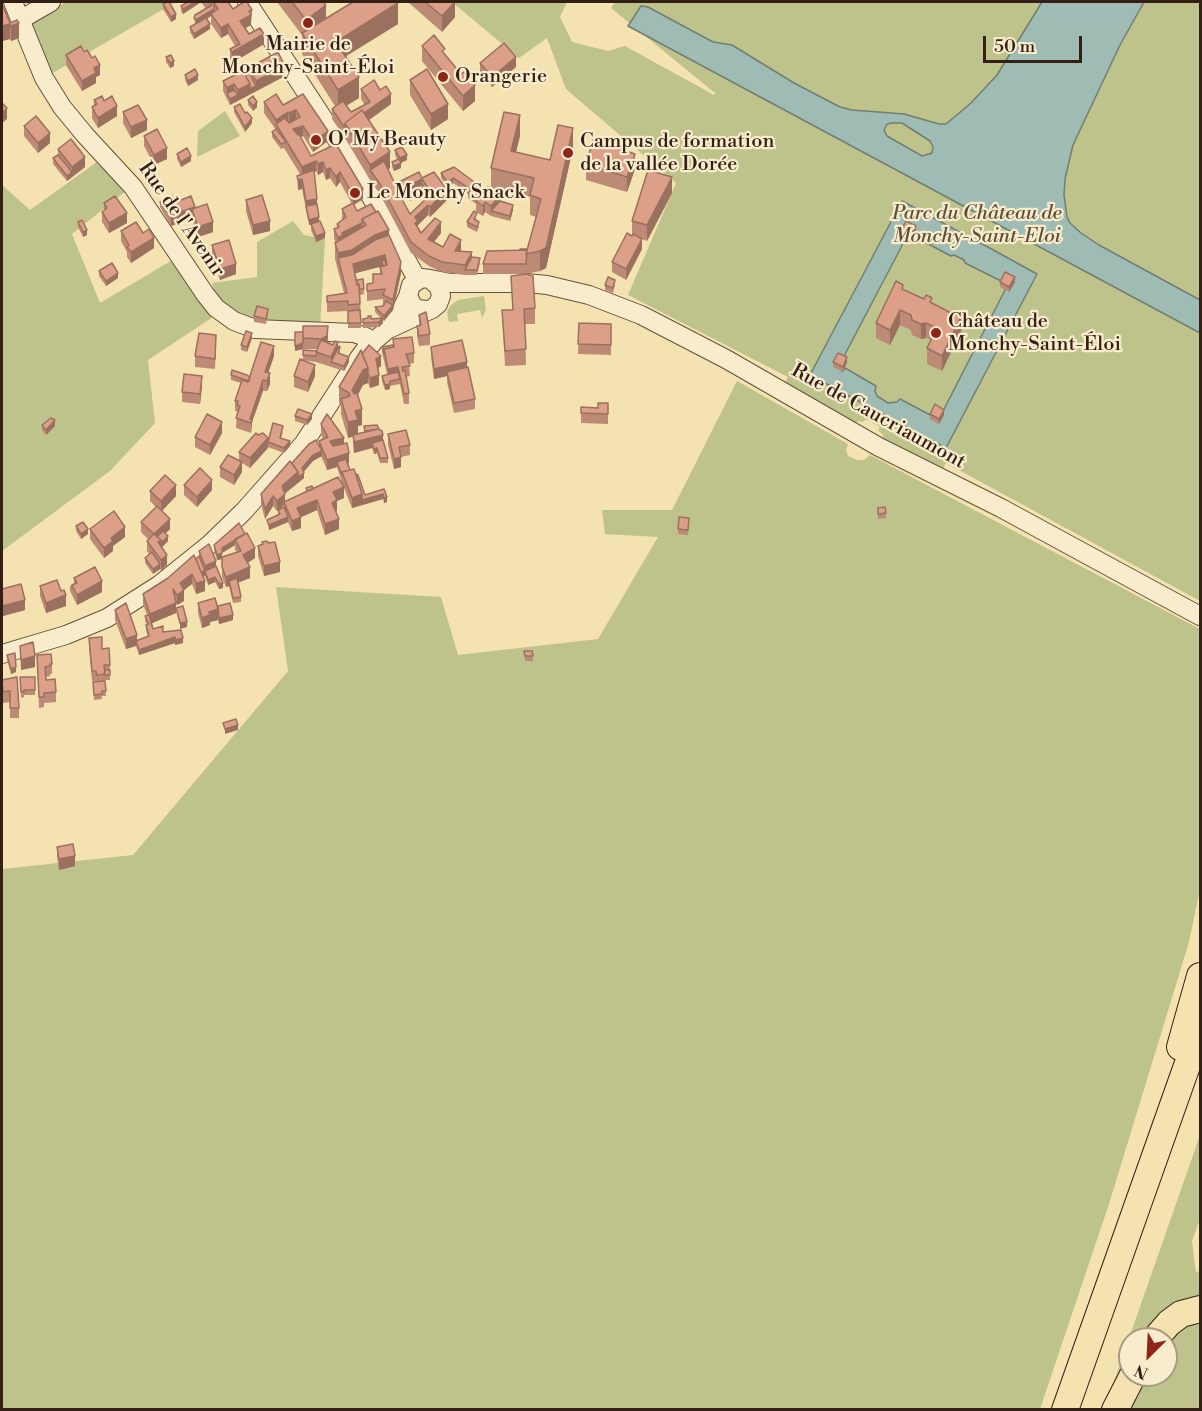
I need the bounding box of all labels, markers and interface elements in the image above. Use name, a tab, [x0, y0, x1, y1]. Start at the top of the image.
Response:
marker: Mairie de Monchy-Saint-Éloi	[301, 16, 315, 30]
scale bar	[986, 24, 1085, 62]
place label: Mairie de Monchy-Saint-Éloi	[222, 33, 394, 80]
text: 50 m	[994, 35, 1035, 58]
place label: Orangerie	[455, 65, 547, 89]
marker: Orangerie	[436, 70, 450, 84]
place label: O' My Beauty	[328, 128, 446, 152]
place label: Campus de formation de la vallée Dorée	[580, 130, 774, 177]
marker: O' My Beauty	[309, 133, 323, 147]
marker: Campus de formation de la vallée Dorée	[561, 146, 575, 160]
street label: Rue de l'Avenir	[132, 158, 230, 282]
place label: Le Monchy Snack	[367, 181, 525, 205]
marker: Le Monchy Snack	[348, 186, 362, 200]
park label: Parc du Château de Monchy-Saint-Eloi	[892, 202, 1062, 249]
place label: Château de Monchy-Saint-Éloi	[948, 310, 1121, 357]
marker: Château de Monchy-Saint-Éloi	[929, 326, 943, 340]
street label: Rue de Caucriaumont	[787, 359, 969, 475]
north arrow	[1118, 1327, 1178, 1387]
text: N	[1132, 1360, 1151, 1383]

